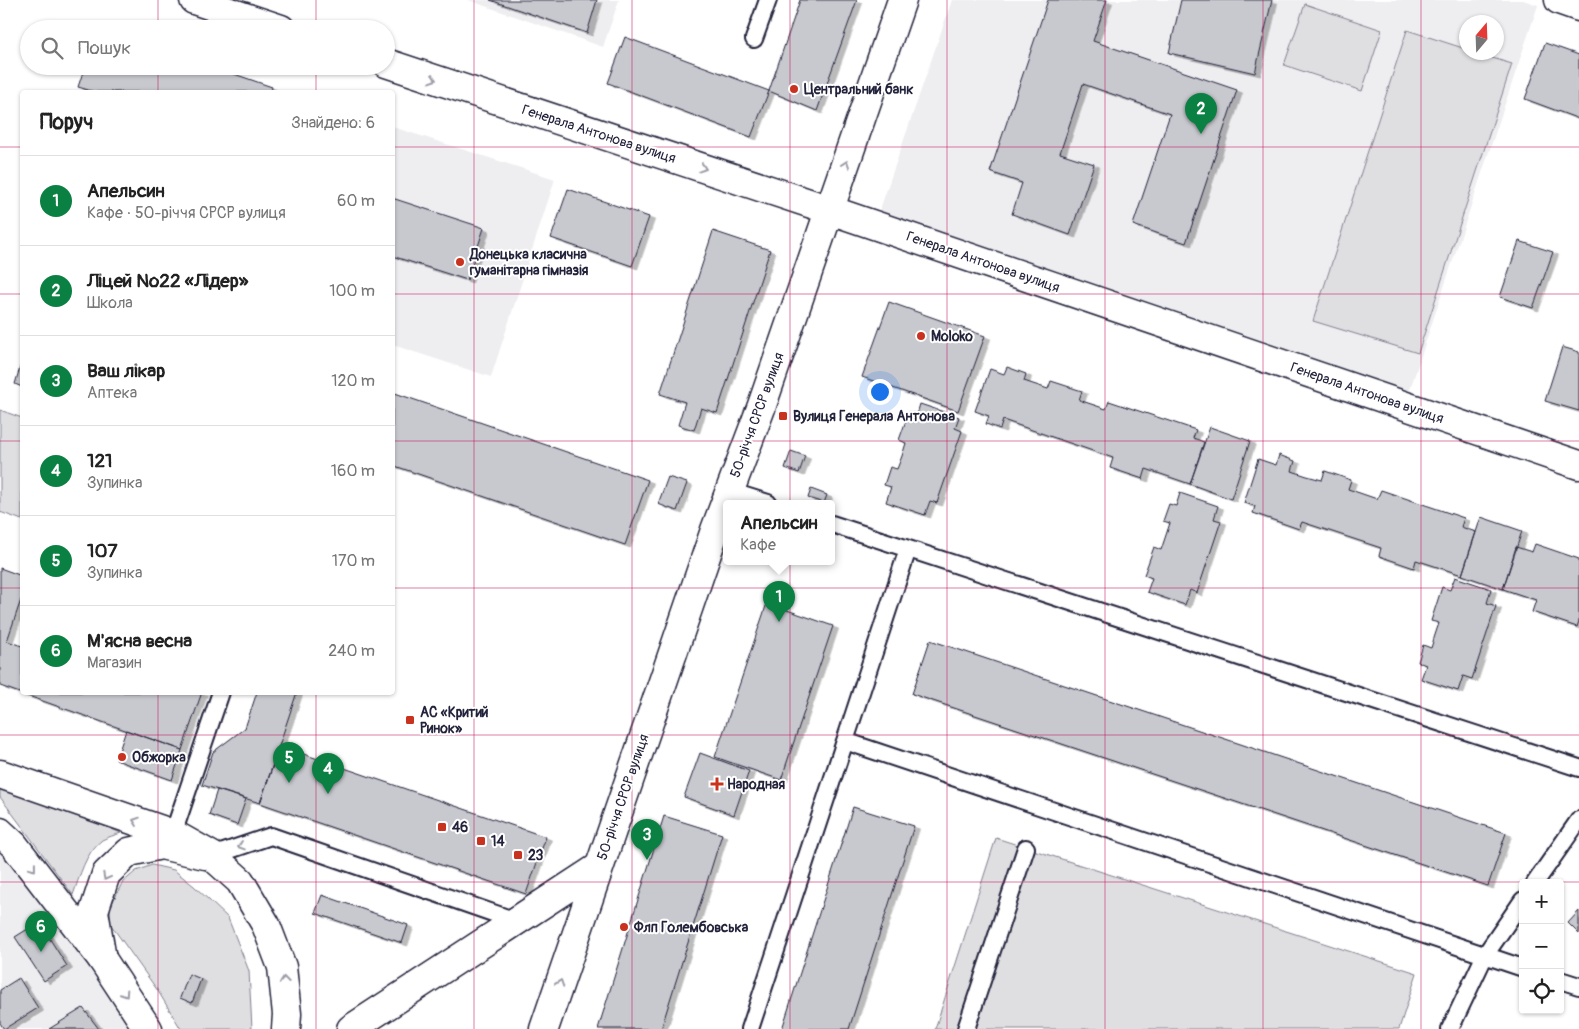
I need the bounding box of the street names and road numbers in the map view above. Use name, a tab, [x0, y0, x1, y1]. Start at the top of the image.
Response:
street label: Генерала Антонова вулиця	[520, 101, 678, 167]
street label: Генерала Антонова вулиця	[904, 228, 1062, 296]
street label: 50-річчя СРСР вулиця	[726, 350, 788, 480]
street label: Генерала Антонова вулиця	[1288, 359, 1446, 427]
street label: 50-річчя СРСР вулиця	[593, 732, 653, 862]

